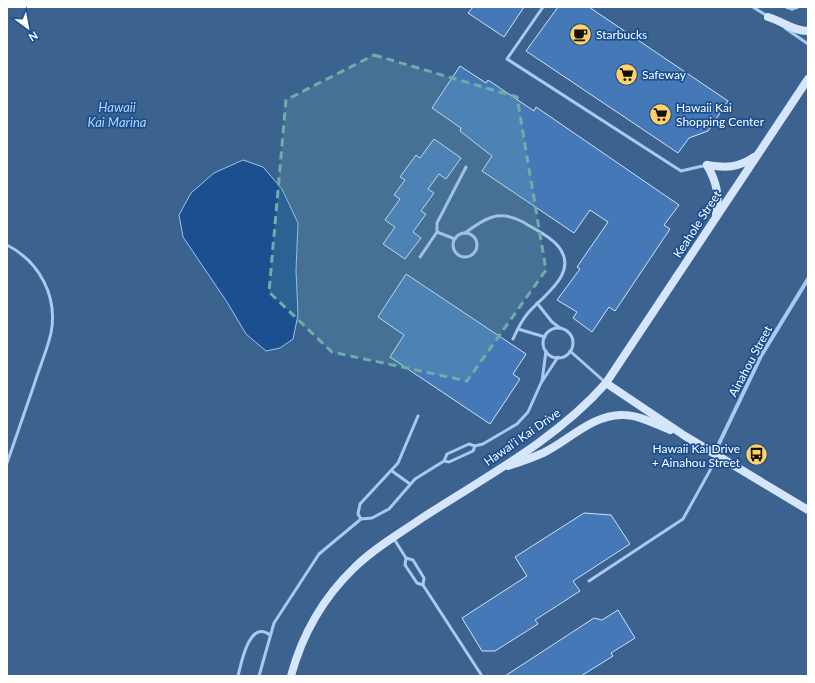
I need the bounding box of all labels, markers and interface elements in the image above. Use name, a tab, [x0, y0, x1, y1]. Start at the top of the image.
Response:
north arrow	[8, 8, 48, 48]
cafe icon: Starbucks	[568, 21, 594, 47]
place label: Starbucks	[596, 27, 647, 42]
text: N	[27, 29, 41, 45]
supermarket icon: Safeway	[613, 61, 639, 87]
place label: Safeway	[642, 67, 687, 82]
water label: Hawaii Kai Marina	[88, 99, 147, 130]
place label: Hawaii Kai Shopping Center	[676, 100, 765, 129]
supermarket icon: Hawaii Kai Shopping Center	[648, 101, 674, 127]
street label: Keahole Street	[670, 187, 725, 260]
street label: Ainahou Street	[725, 322, 775, 399]
street label: Hawai’i Kai Drive	[481, 405, 563, 469]
place label: Hawaii Kai Drive + Ainahou Street	[652, 441, 741, 470]
bus stop icon: Hawaii Kai Drive + Ainahou Street	[743, 442, 769, 468]

